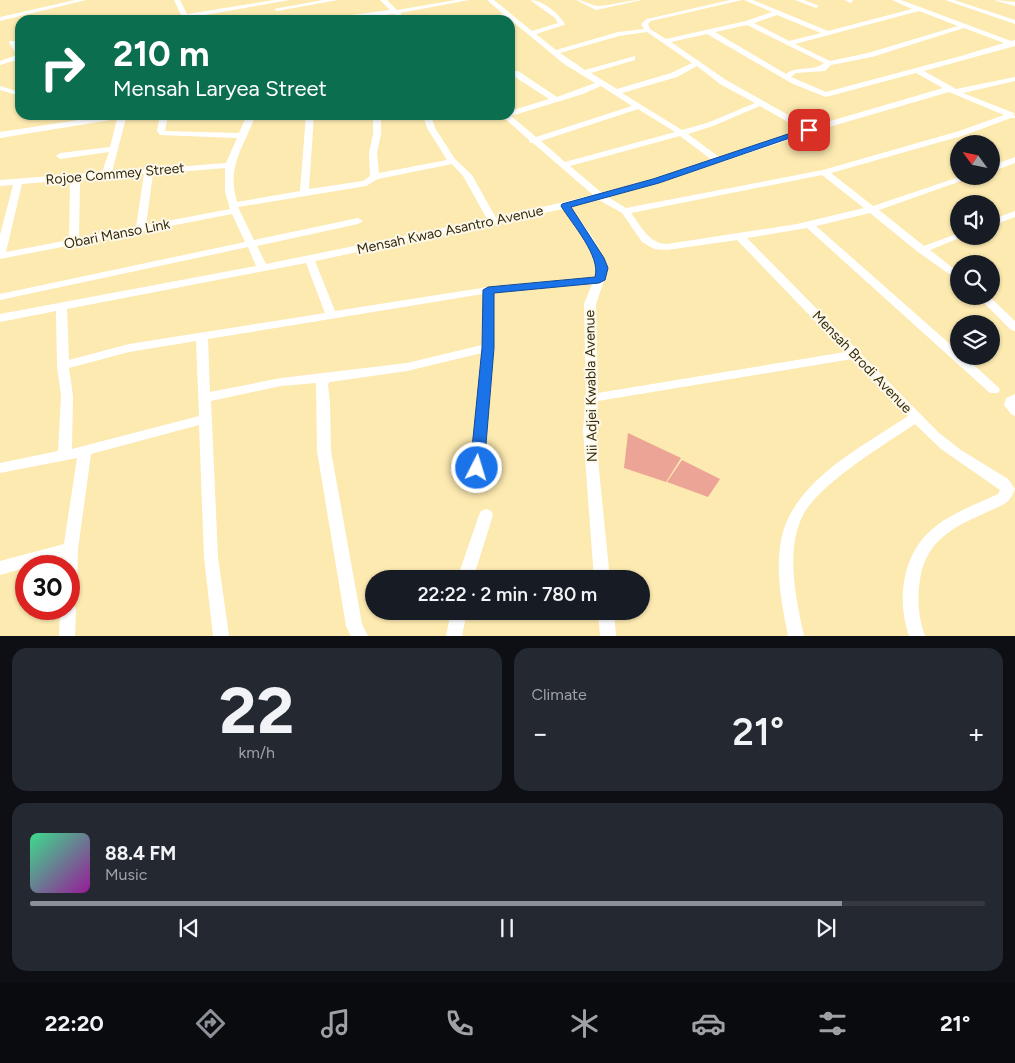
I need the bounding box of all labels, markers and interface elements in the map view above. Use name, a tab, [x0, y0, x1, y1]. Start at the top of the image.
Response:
text: 210 m	[113, 33, 210, 75]
icon: right	[30, 35, 95, 100]
text: Mensah Laryea Street	[113, 75, 327, 102]
pin	[788, 109, 830, 151]
icon: arrive	[795, 116, 823, 144]
north arrow	[950, 135, 1000, 185]
map controls	[950, 135, 1000, 365]
street label: Rojoe Commey Street	[45, 159, 185, 189]
button: sound	[950, 195, 1000, 245]
street label: Mensah Kwao Asantro Avenue	[355, 202, 545, 258]
street label: Obari Manso Link	[63, 215, 172, 253]
button: search	[950, 255, 1000, 305]
street label: Mensah Brodi Avenue	[809, 307, 916, 417]
street label: Nii Adjei Kwabla Avenue	[581, 309, 601, 462]
button: layers	[950, 315, 1000, 365]
position arrow	[450, 441, 502, 493]
speed limit sign: 30	[15, 555, 80, 620]
text: 22:22 · 2 min · 780 m	[418, 583, 597, 606]
text: 22	[219, 671, 294, 749]
text: Climate	[532, 685, 587, 704]
text: 21°	[732, 709, 784, 755]
text: −	[532, 716, 549, 750]
text: +	[968, 716, 985, 750]
text: km/h	[238, 743, 275, 762]
text: 88.4 FM	[105, 842, 176, 865]
text: Music	[105, 865, 147, 884]
icon: previous	[175, 914, 203, 942]
icon: pause	[493, 914, 521, 942]
icon: next	[812, 914, 840, 942]
icon: directions	[193, 1006, 228, 1041]
icon: music	[318, 1006, 353, 1041]
icon: phone	[442, 1006, 477, 1041]
icon: climate	[567, 1006, 602, 1041]
icon: car	[691, 1006, 726, 1041]
icon: filters	[815, 1006, 850, 1041]
text: 22:20	[45, 1010, 104, 1037]
text: 21°	[940, 1010, 970, 1037]

